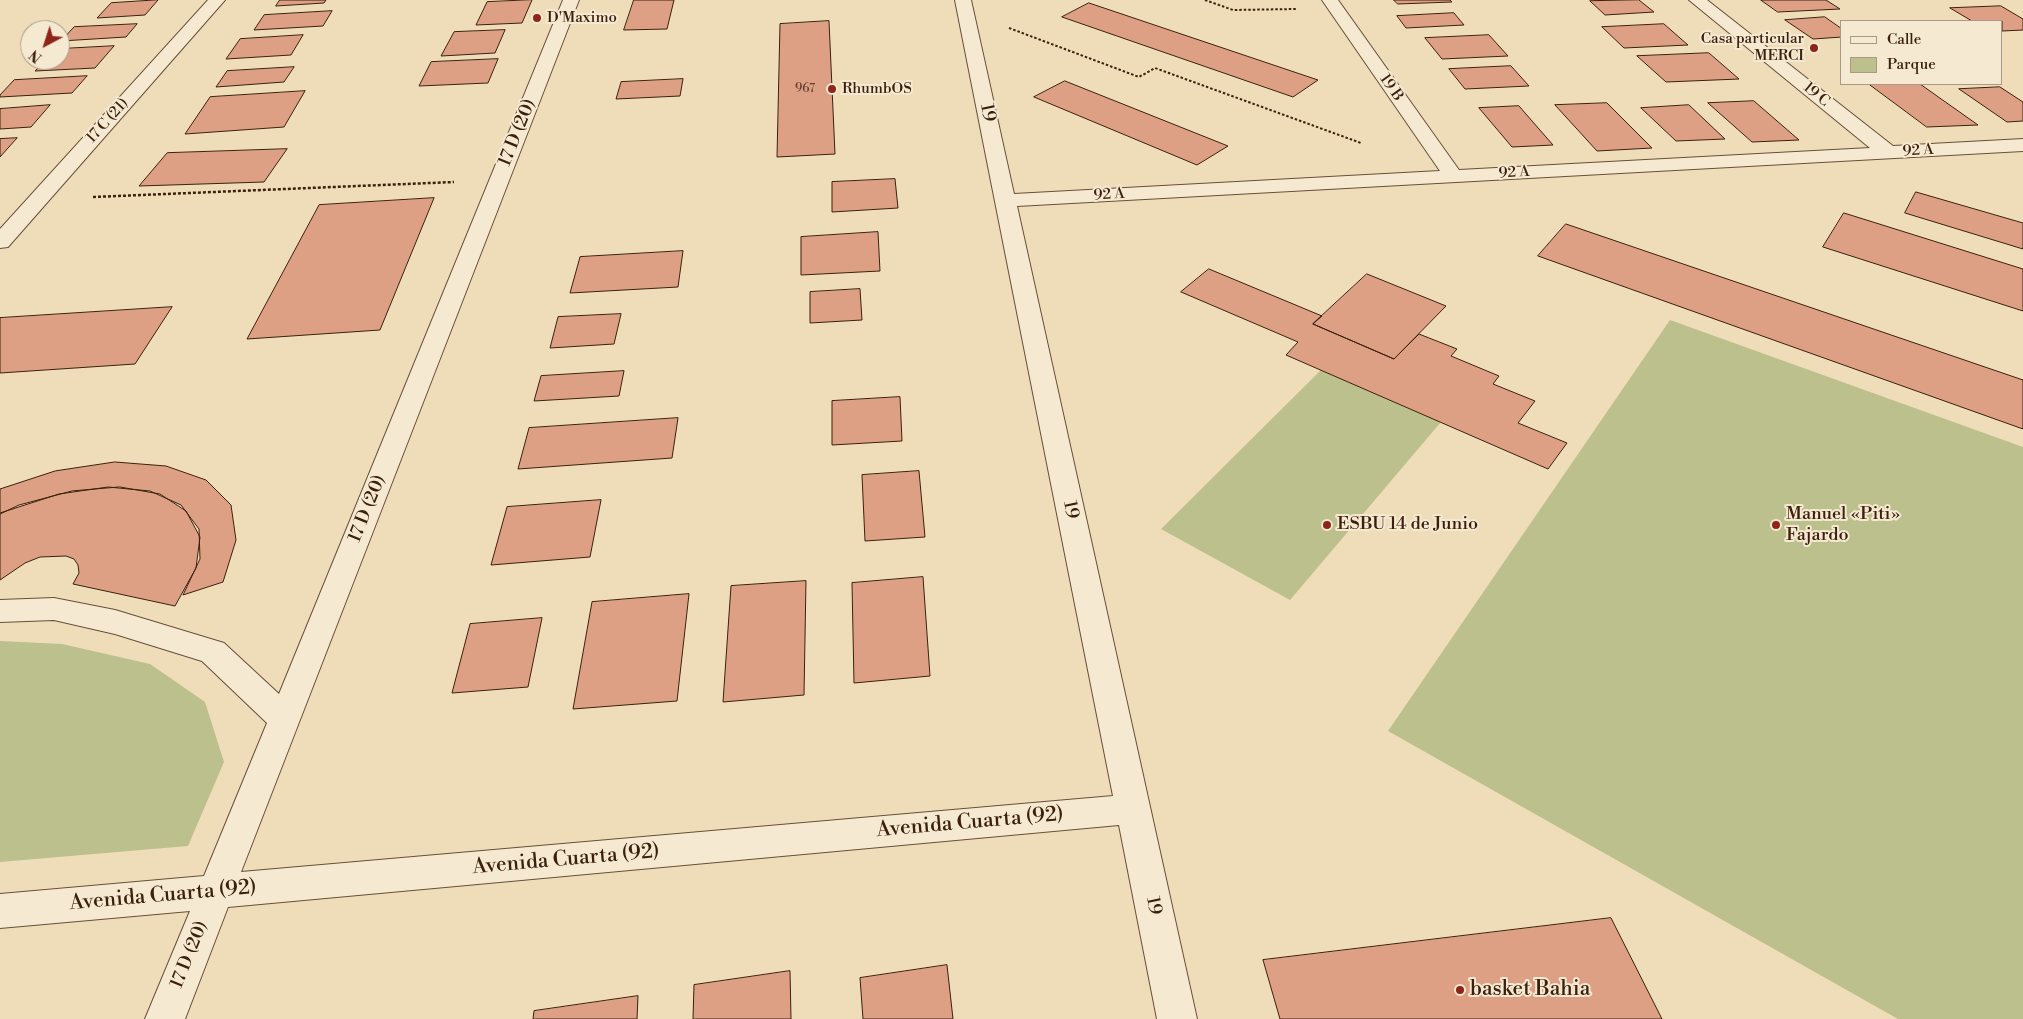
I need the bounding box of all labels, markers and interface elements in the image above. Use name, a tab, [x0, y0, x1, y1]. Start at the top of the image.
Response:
place label: D'Maximo	[547, 9, 617, 27]
marker: D'Maximo	[531, 12, 543, 24]
north arrow	[20, 20, 70, 70]
legend	[1840, 20, 2003, 85]
place label: Casa particular MERCI	[1701, 30, 1804, 65]
text: Calle	[1887, 30, 1921, 49]
marker: Casa particular MERCI	[1808, 42, 1820, 54]
text: N	[26, 45, 46, 66]
text: Parque	[1887, 55, 1936, 74]
street label: 19 B	[1375, 71, 1407, 105]
street label: 19 C	[1799, 79, 1833, 111]
place label: RhumbOS	[842, 80, 912, 98]
house number: 967	[795, 82, 815, 96]
marker: RhumbOS	[826, 83, 838, 95]
street label: 17 C (21)	[83, 95, 133, 147]
street label: 17 D (20)	[495, 96, 541, 170]
street label: 19	[975, 102, 999, 124]
street label: 92 A	[1902, 141, 1934, 161]
street label: 92 A	[1498, 163, 1530, 183]
street label: 92 A	[1093, 185, 1125, 205]
street label: 17 D (20)	[345, 472, 391, 546]
street label: 19	[1058, 499, 1082, 521]
place label: Manuel «Piti» Fajardo	[1786, 504, 1900, 546]
place label: ESBU 14 de Junio	[1337, 514, 1478, 536]
marker: ESBU 14 de Junio	[1321, 519, 1333, 531]
marker: Manuel «Piti» Fajardo	[1770, 519, 1782, 531]
street label: Avenida Cuarta (92)	[875, 802, 1065, 844]
street label: Avenida Cuarta (92)	[471, 839, 661, 881]
street label: Avenida Cuarta (92)	[68, 875, 258, 917]
street label: 19	[1141, 895, 1165, 917]
street label: 17 D (20)	[167, 918, 213, 992]
place label: basket Bahia	[1470, 977, 1590, 1003]
marker: basket Bahia	[1454, 984, 1466, 996]

